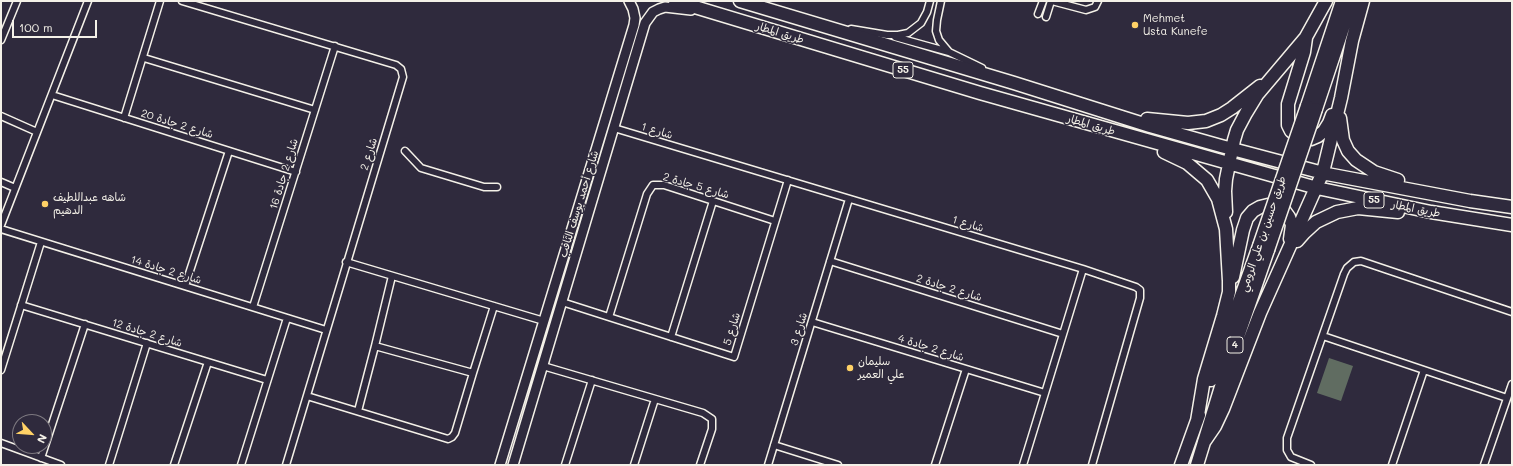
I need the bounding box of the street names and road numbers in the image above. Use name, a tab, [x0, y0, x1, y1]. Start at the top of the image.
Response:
street label: طريق المطار	[754, 19, 806, 47]
road number: 55	[893, 62, 913, 78]
street label: شارع 2 جادة 20	[139, 107, 215, 141]
street label: طريق المطار	[1065, 112, 1117, 138]
street label: شارع 1	[640, 120, 674, 142]
street label: شارع 2	[358, 136, 380, 172]
street label: شارع 2 جادة 16	[267, 137, 301, 211]
street label: شارع أحمد يوسف الثاقب	[556, 149, 602, 259]
street label: شارع 5 جادة 2	[661, 170, 731, 202]
street label: طريق حسين بن علي الرومي	[1237, 174, 1289, 294]
road number: 55	[1364, 192, 1384, 208]
street label: طريق المطار	[1390, 198, 1442, 220]
street label: شارع 1	[951, 213, 985, 235]
street label: شارع 2 جادة 14	[129, 253, 203, 287]
street label: شارع 2 جادة 2	[915, 272, 983, 304]
street label: شارع 5	[721, 311, 743, 347]
street label: شارع 3	[788, 311, 810, 347]
street label: شارع 2 جادة 12	[110, 316, 184, 350]
street label: شارع 2 جادة 4	[896, 332, 966, 364]
road number: 4	[1227, 337, 1243, 353]

